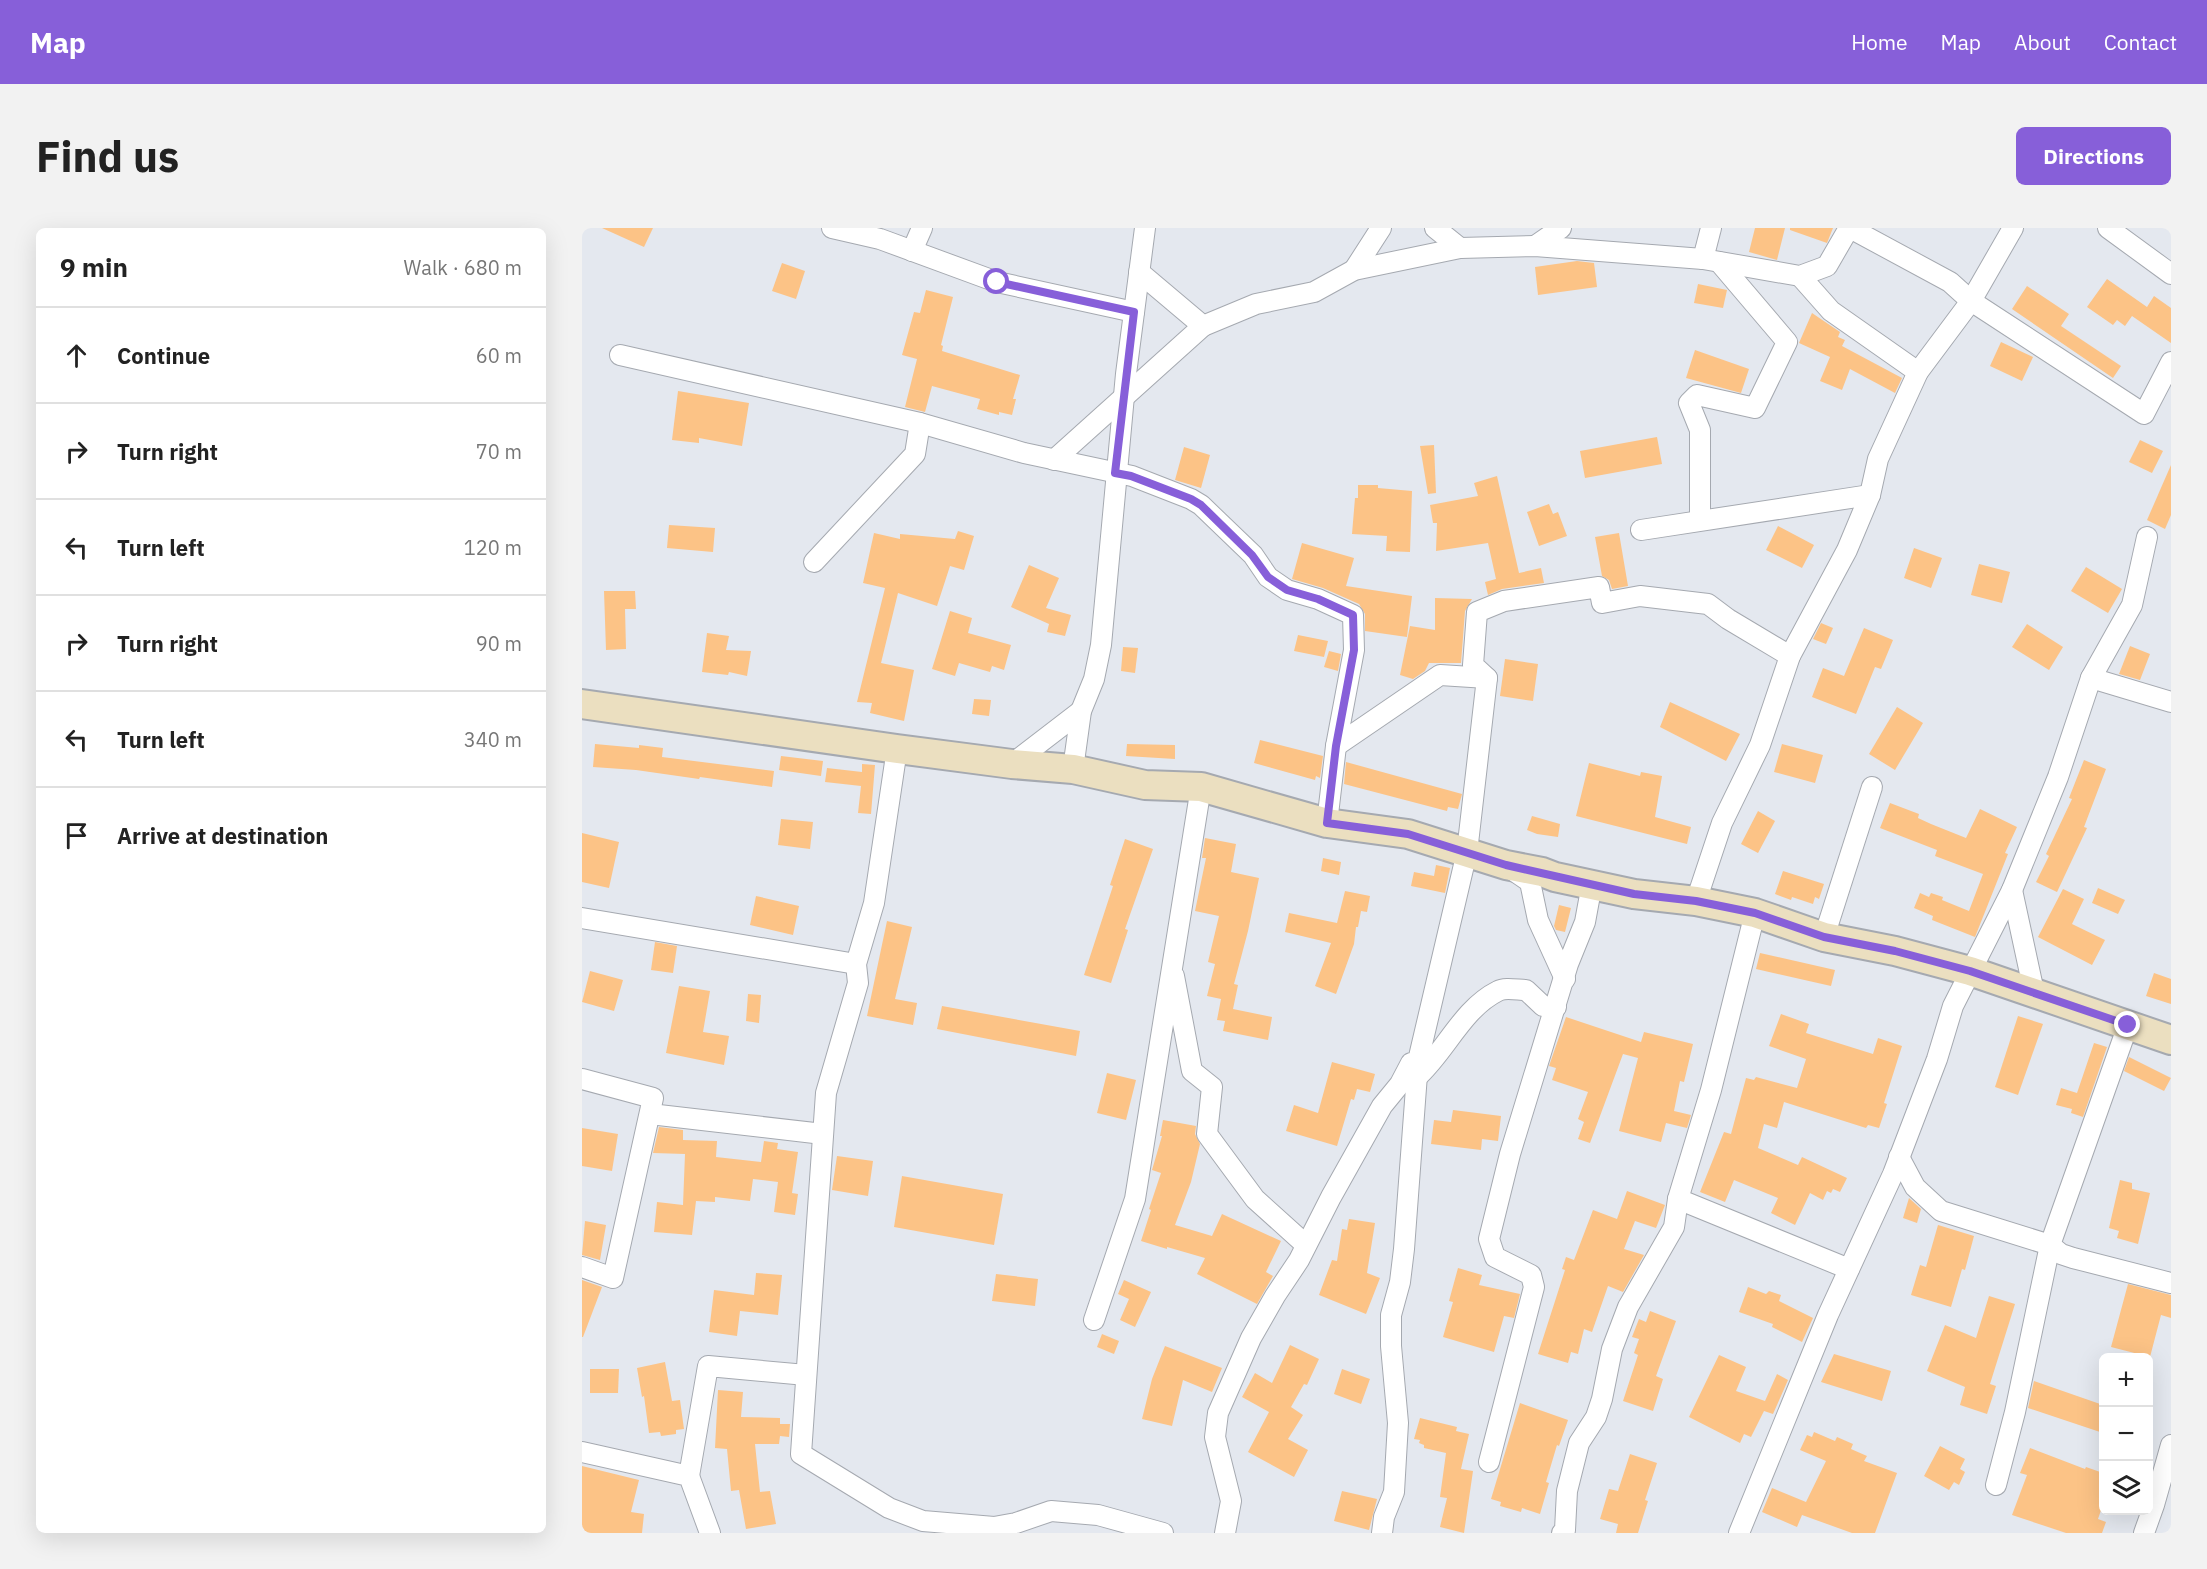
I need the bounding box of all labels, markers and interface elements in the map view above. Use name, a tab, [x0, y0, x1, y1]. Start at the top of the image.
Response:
text: Map	[30, 24, 86, 61]
text: Home	[1851, 28, 1908, 56]
text: Map	[1941, 28, 1981, 56]
text: About	[2014, 28, 2071, 56]
text: Contact	[2104, 28, 2177, 56]
button: Directions	[2016, 127, 2171, 185]
text: Find us	[36, 129, 179, 184]
text: 9 min	[60, 250, 128, 284]
text: Walk · 680 m	[404, 254, 522, 281]
route start	[983, 268, 1009, 294]
icon: ahead	[60, 339, 93, 372]
text: Continue	[117, 341, 210, 370]
text: 60 m	[476, 342, 522, 369]
icon: right	[60, 435, 93, 468]
text: Turn right	[117, 437, 218, 466]
text: 70 m	[476, 438, 522, 465]
icon: left	[60, 531, 93, 564]
text: Turn left	[117, 533, 205, 562]
text: 120 m	[464, 534, 522, 561]
icon: right	[60, 627, 93, 660]
text: Turn right	[117, 629, 218, 658]
text: 90 m	[476, 630, 522, 657]
icon: left	[60, 723, 93, 756]
text: Turn left	[117, 725, 205, 754]
text: 340 m	[464, 726, 522, 753]
icon: arrive	[60, 819, 93, 852]
text: Arrive at destination	[117, 821, 328, 850]
route end	[2114, 1011, 2140, 1037]
map controls	[2099, 1353, 2153, 1515]
button: +	[2099, 1353, 2153, 1407]
button: −	[2099, 1407, 2153, 1461]
button: layers	[2099, 1461, 2153, 1515]

